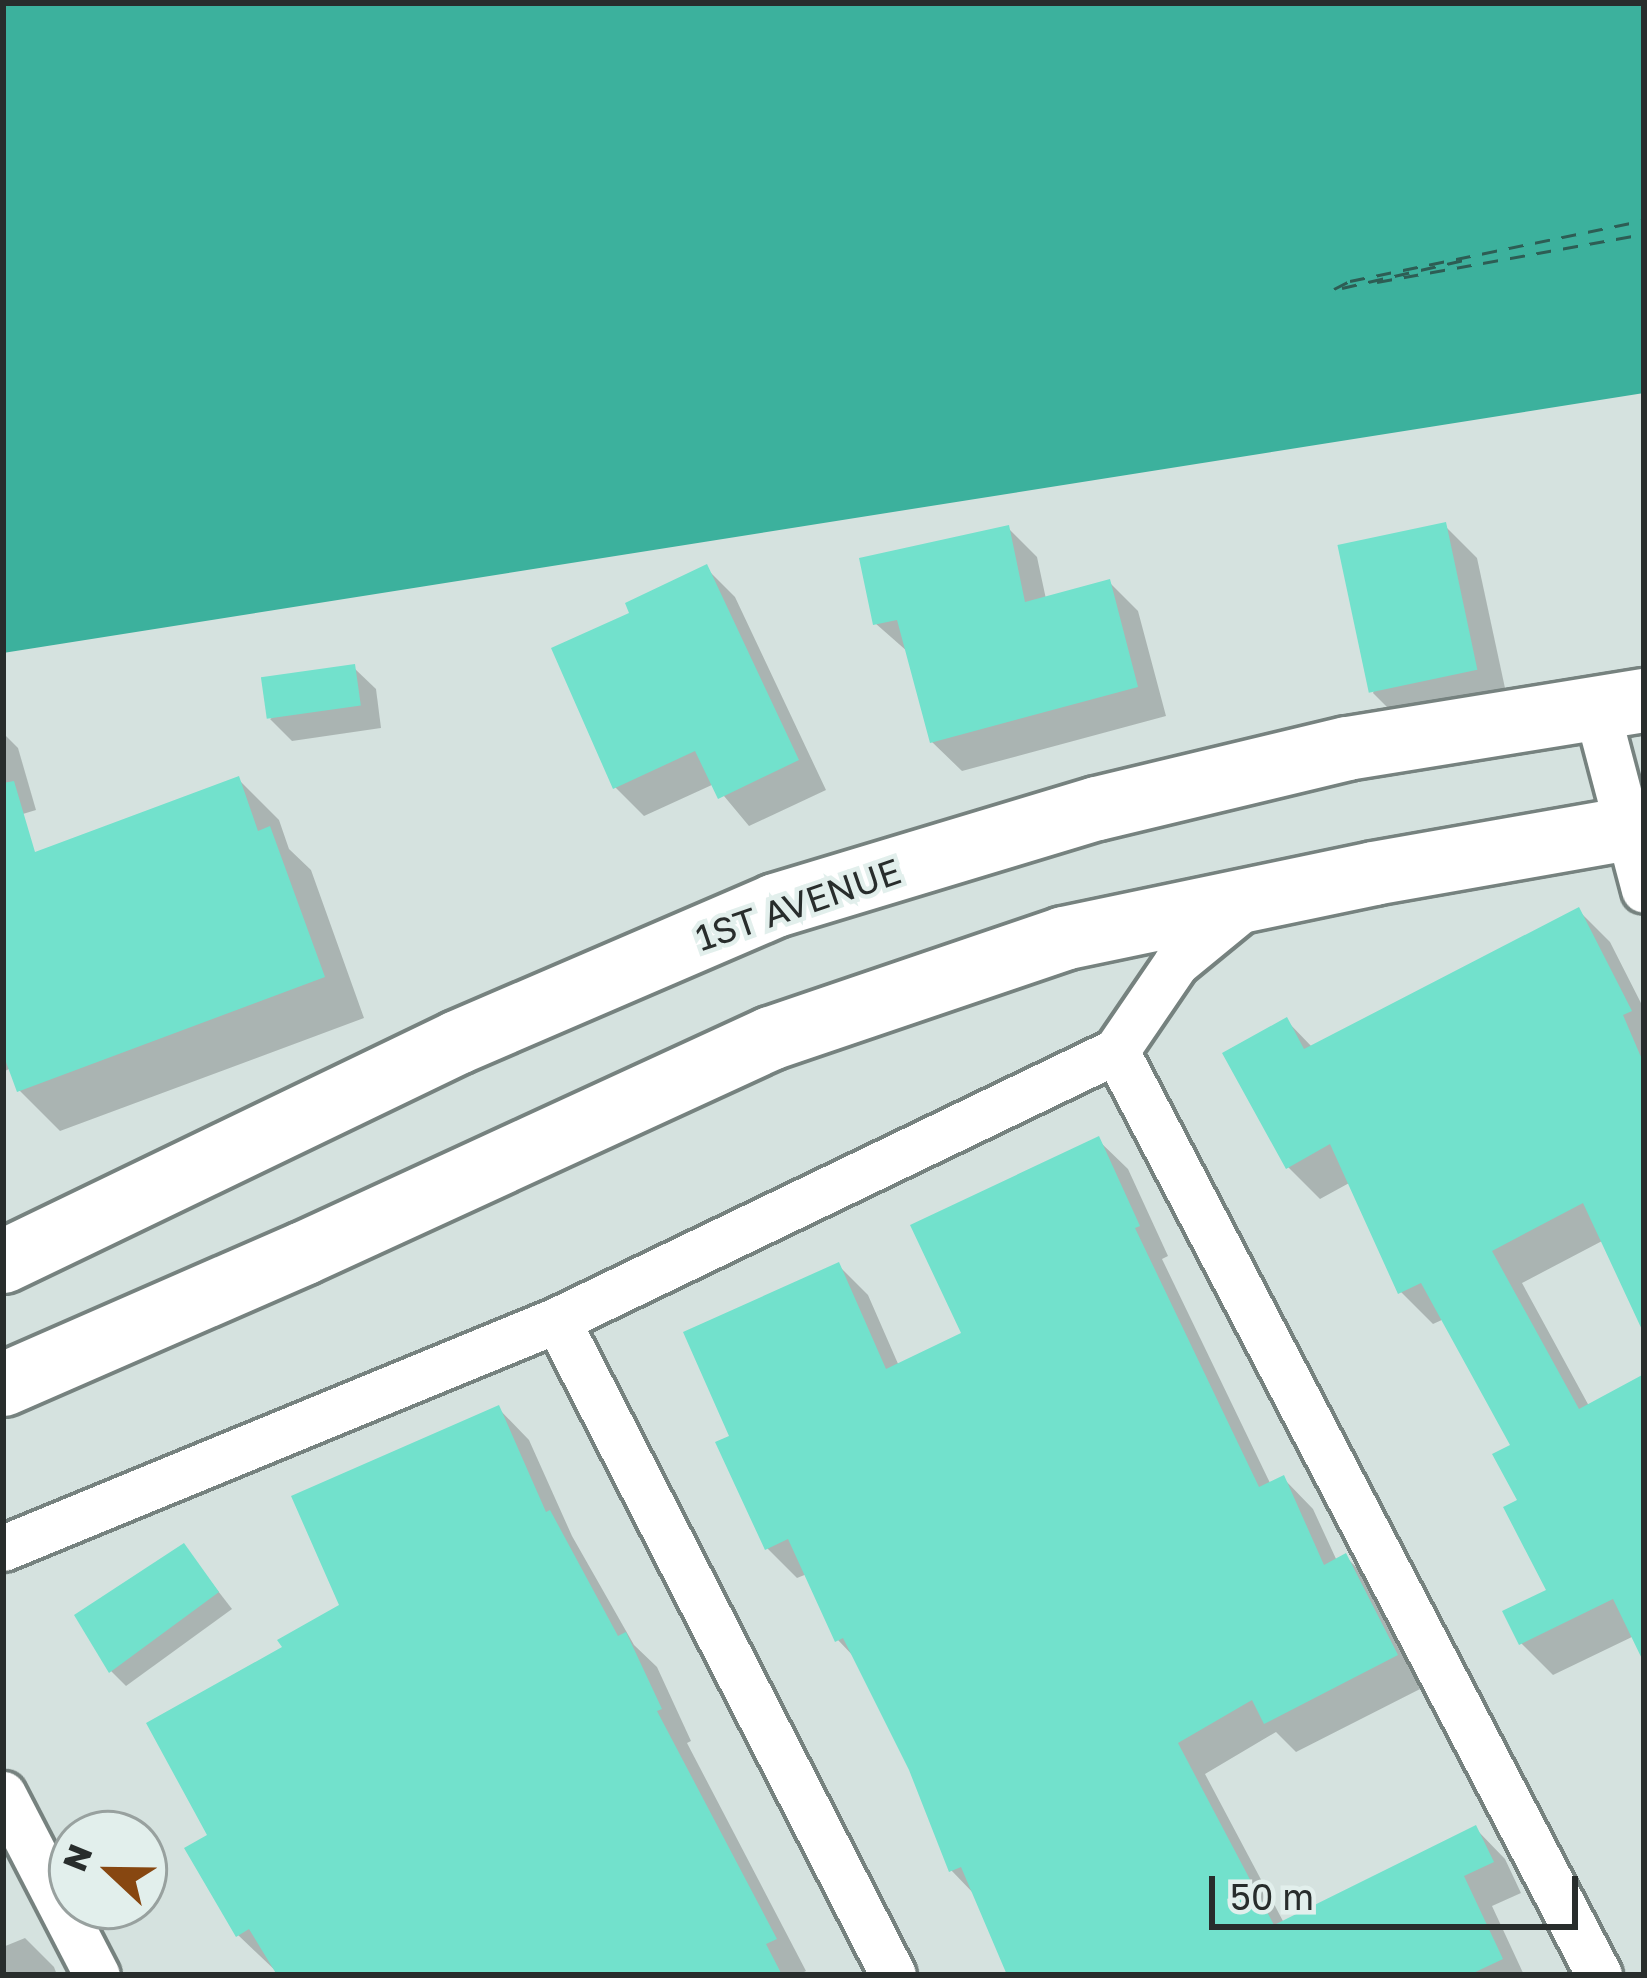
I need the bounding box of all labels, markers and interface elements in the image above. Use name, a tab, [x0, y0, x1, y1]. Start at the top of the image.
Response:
street label: 1ST AVENUE	[690, 849, 906, 959]
north arrow	[48, 1810, 168, 1930]
text: N	[54, 1839, 100, 1876]
scale bar	[1215, 1852, 1584, 1926]
text: 50 m	[1230, 1875, 1314, 1918]

